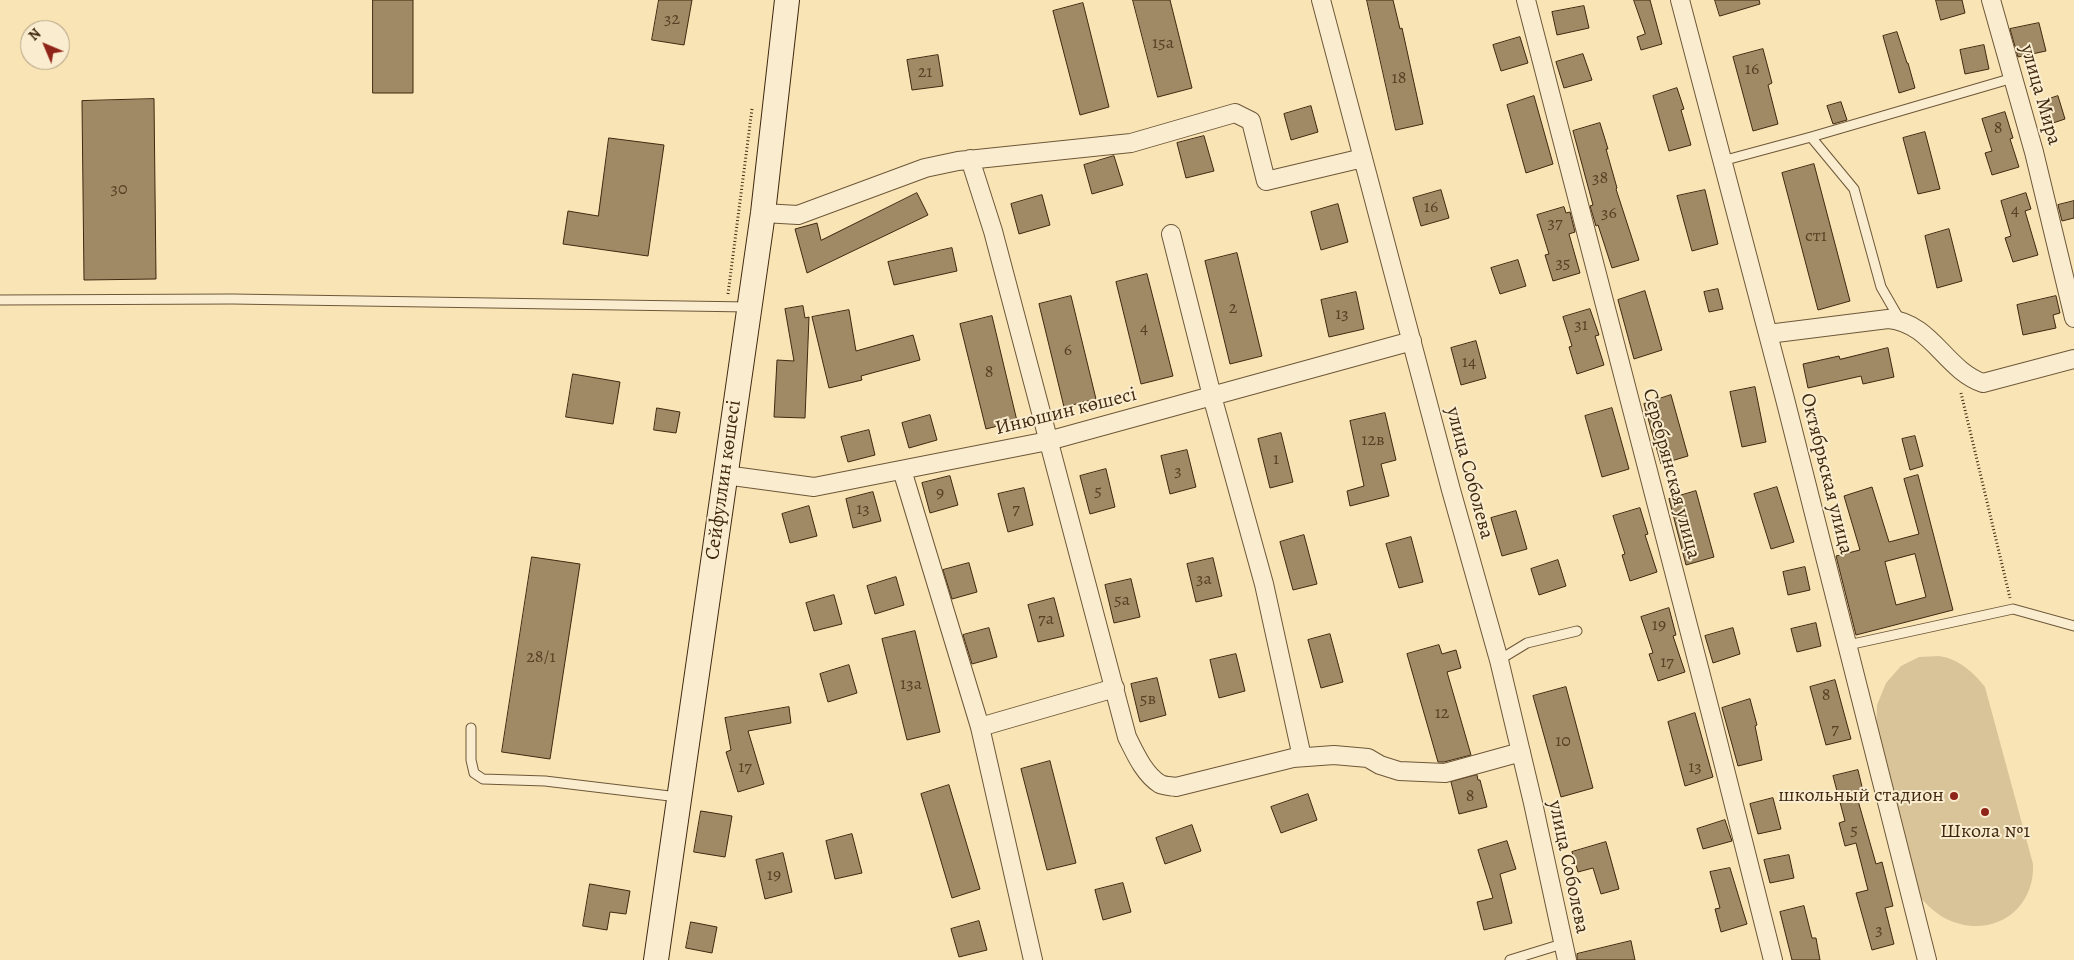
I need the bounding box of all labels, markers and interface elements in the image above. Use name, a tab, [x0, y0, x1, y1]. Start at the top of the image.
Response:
house number: 32	[664, 9, 680, 31]
north arrow	[20, 20, 70, 70]
text: N	[24, 24, 45, 45]
house number: 15а	[1152, 33, 1174, 55]
street label: улица Мира	[2014, 42, 2066, 148]
house number: 16	[1745, 59, 1759, 81]
house number: 21	[918, 62, 932, 84]
house number: 18	[1392, 68, 1406, 90]
house number: 8	[1994, 118, 2002, 140]
house number: 38	[1592, 168, 1608, 190]
house number: 30	[110, 179, 128, 201]
house number: 16	[1424, 197, 1438, 219]
house number: 4	[2011, 200, 2019, 222]
house number: 36	[1601, 203, 1617, 225]
house number: 37	[1547, 213, 1563, 235]
house number: ст1	[1805, 226, 1827, 248]
house number: 35	[1555, 253, 1571, 275]
house number: 2	[1229, 298, 1237, 320]
house number: 13	[1335, 304, 1349, 326]
house number: 31	[1574, 315, 1588, 337]
house number: 4	[1140, 318, 1148, 340]
house number: 6	[1064, 340, 1072, 362]
house number: 14	[1462, 352, 1476, 374]
house number: 8	[985, 362, 993, 384]
street label: Инюшин көшесі	[993, 383, 1139, 441]
street label: Серебрянская улица	[1637, 386, 1705, 562]
street label: Октябрьская улица	[1794, 391, 1858, 557]
street label: Сейфуллин көшесі	[701, 399, 747, 561]
street label: улица Соболева	[1440, 404, 1498, 542]
house number: 12в	[1361, 430, 1385, 452]
house number: 1	[1273, 449, 1279, 471]
house number: 3	[1174, 461, 1182, 483]
house number: 5	[1094, 481, 1102, 503]
house number: 9	[936, 483, 944, 505]
house number: 13	[856, 499, 870, 521]
house number: 7	[1012, 499, 1020, 521]
house number: 3а	[1196, 569, 1212, 591]
house number: 5а	[1114, 590, 1130, 612]
house number: 7а	[1038, 609, 1054, 631]
house number: 19	[1652, 615, 1666, 637]
house number: 28/1	[526, 647, 556, 669]
house number: 17	[1660, 652, 1674, 674]
house number: 13а	[900, 674, 922, 696]
house number: 8	[1822, 685, 1830, 707]
house number: 5в	[1140, 689, 1156, 711]
house number: 12	[1435, 703, 1449, 725]
house number: 7	[1831, 719, 1839, 741]
house number: 10	[1555, 731, 1571, 753]
house number: 17	[738, 757, 752, 779]
house number: 13	[1688, 757, 1702, 779]
place label: школьный стадион	[1778, 784, 1944, 808]
house number: 8	[1466, 786, 1474, 808]
marker: школьный стадион	[1948, 790, 1960, 802]
street label: улица Соболева	[1542, 798, 1594, 936]
marker: Школа №1	[1979, 806, 1991, 818]
house number: 5	[1850, 820, 1858, 842]
place label: Школа №1	[1940, 820, 2030, 844]
house number: 19	[767, 865, 781, 887]
house number: 3	[1875, 920, 1883, 942]

